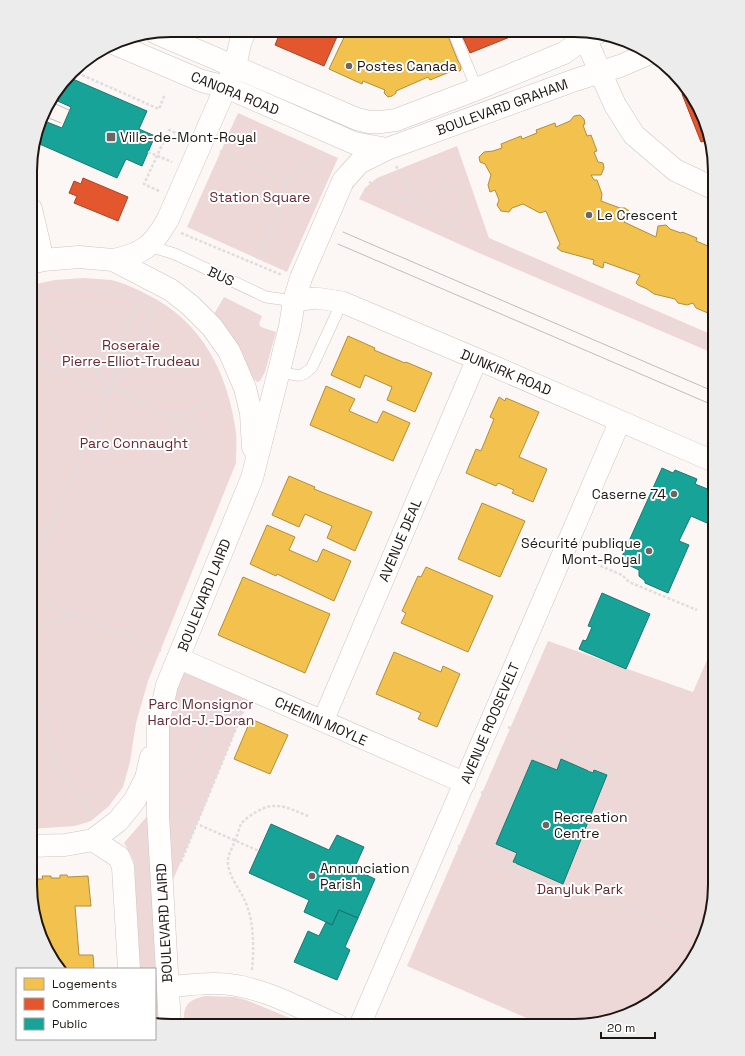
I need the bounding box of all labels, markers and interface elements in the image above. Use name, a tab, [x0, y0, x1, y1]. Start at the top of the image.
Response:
place label: Postes Canada	[357, 57, 457, 75]
marker: Postes Canada	[344, 61, 354, 71]
street label: CANORA ROAD	[188, 67, 282, 119]
street label: BOULEVARD GRAHAM	[434, 75, 570, 139]
place label: Ville-de-Mont-Royal	[120, 128, 257, 146]
marker: Ville-de-Mont-Royal	[105, 131, 117, 143]
park label: Station Square	[210, 188, 310, 206]
place label: Le Crescent	[597, 206, 678, 224]
marker: Le Crescent	[584, 210, 594, 220]
street label: BUS	[205, 262, 237, 290]
park label: Roseraie Pierre-Elliot-Trudeau	[62, 336, 200, 370]
street label: DUNKIRK ROAD	[458, 345, 554, 399]
park label: Parc Connaught	[80, 434, 188, 452]
place label: Caserne 74	[592, 485, 666, 503]
marker: Caserne 74	[669, 489, 679, 499]
street label: AVENUE DEAL	[374, 495, 426, 584]
place label: Sécurité publique Mont-Royal	[521, 534, 641, 568]
street label: BOULEVARD LAIRD	[173, 536, 235, 654]
marker: Sécurité publique Mont-Royal	[644, 546, 654, 556]
street label: AVENUE ROOSEVELT	[456, 660, 524, 786]
street label: CHEMIN MOYLE	[272, 693, 370, 750]
park label: Parc Monsignor Harold-J.-Doran	[148, 695, 254, 729]
place label: Recreation Centre	[554, 808, 628, 842]
marker: Recreation Centre	[541, 820, 551, 830]
place label: Annunciation Parish	[320, 859, 410, 893]
street label: BOULEVARD LAIRD	[152, 863, 176, 983]
marker: Annunciation Parish	[307, 871, 317, 881]
park label: Danyluk Park	[537, 880, 624, 898]
legend	[16, 968, 156, 1040]
text: Logements	[52, 976, 117, 992]
text: Commerces	[52, 996, 120, 1012]
scale bar	[601, 1014, 655, 1040]
text: Public	[52, 1016, 87, 1032]
text: 20 m	[607, 1020, 635, 1036]

